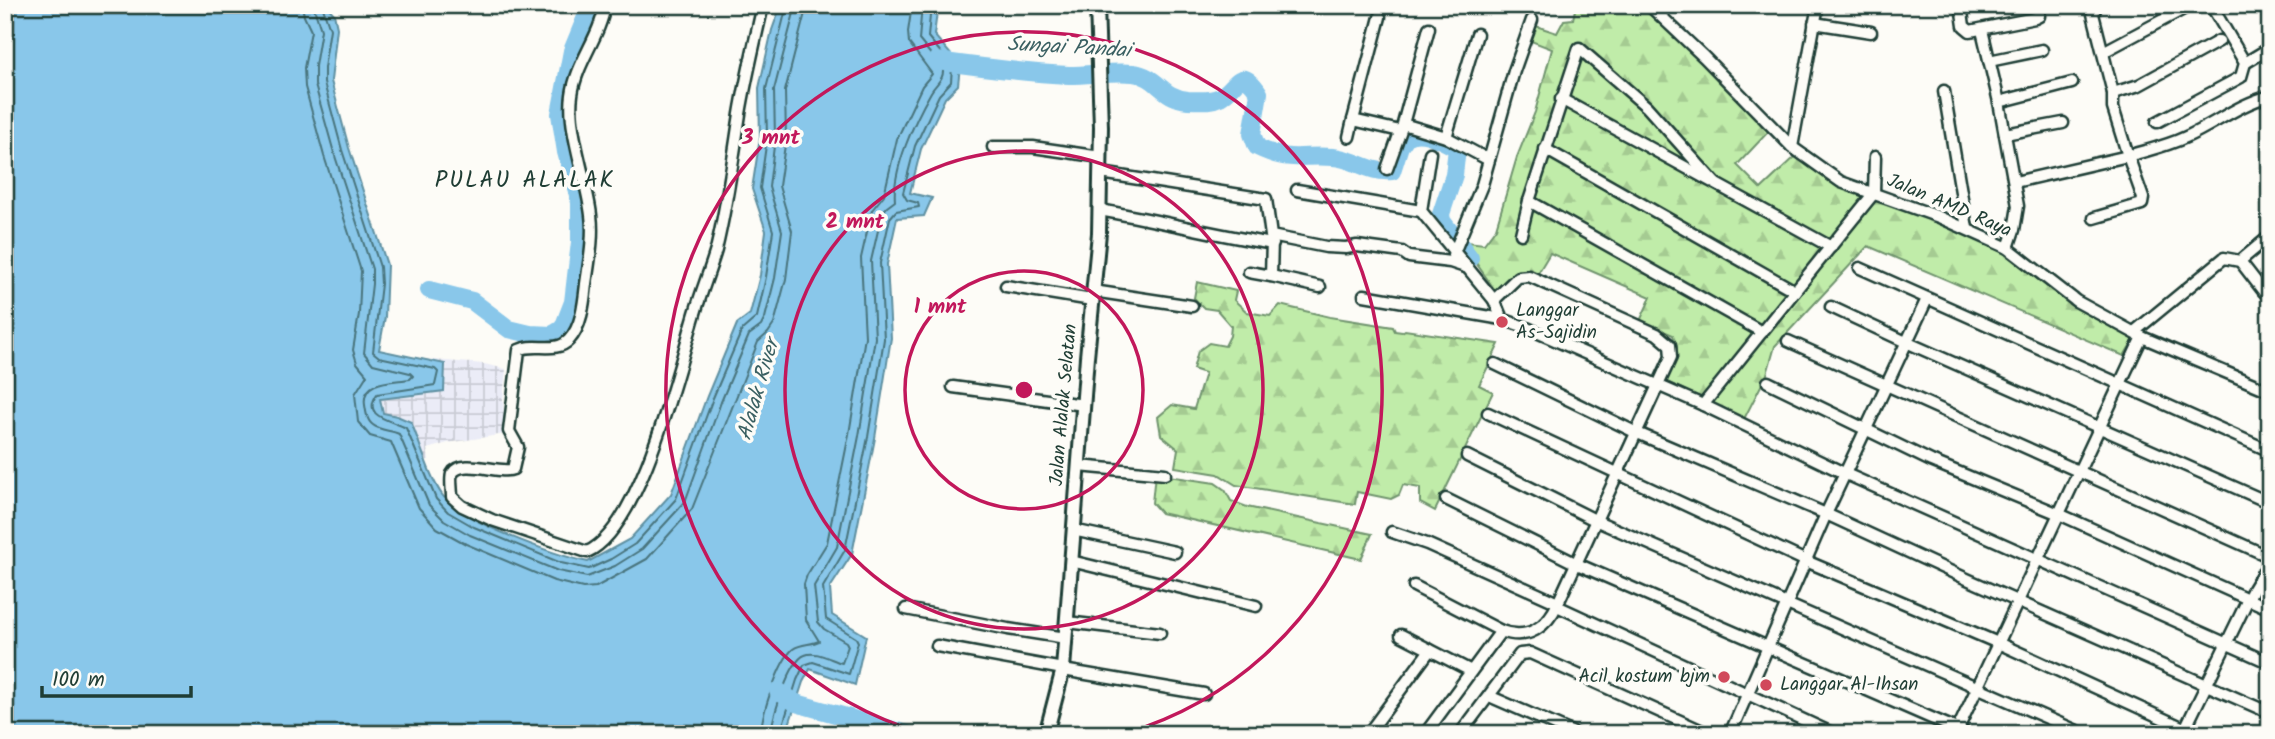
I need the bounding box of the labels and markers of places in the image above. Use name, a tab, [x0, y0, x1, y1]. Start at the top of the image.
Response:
place label: Langgar As-Sajidin	[1516, 296, 1597, 348]
marker: Langgar As-Sajidin	[1494, 314, 1510, 330]
centre of rings	[1012, 378, 1036, 402]
place label: Acil kostum bjm	[1578, 662, 1710, 692]
marker: Acil kostum bjm	[1716, 669, 1732, 685]
place label: Langgar Al-Ihsan	[1780, 670, 1918, 700]
marker: Langgar Al-Ihsan	[1758, 677, 1774, 693]

